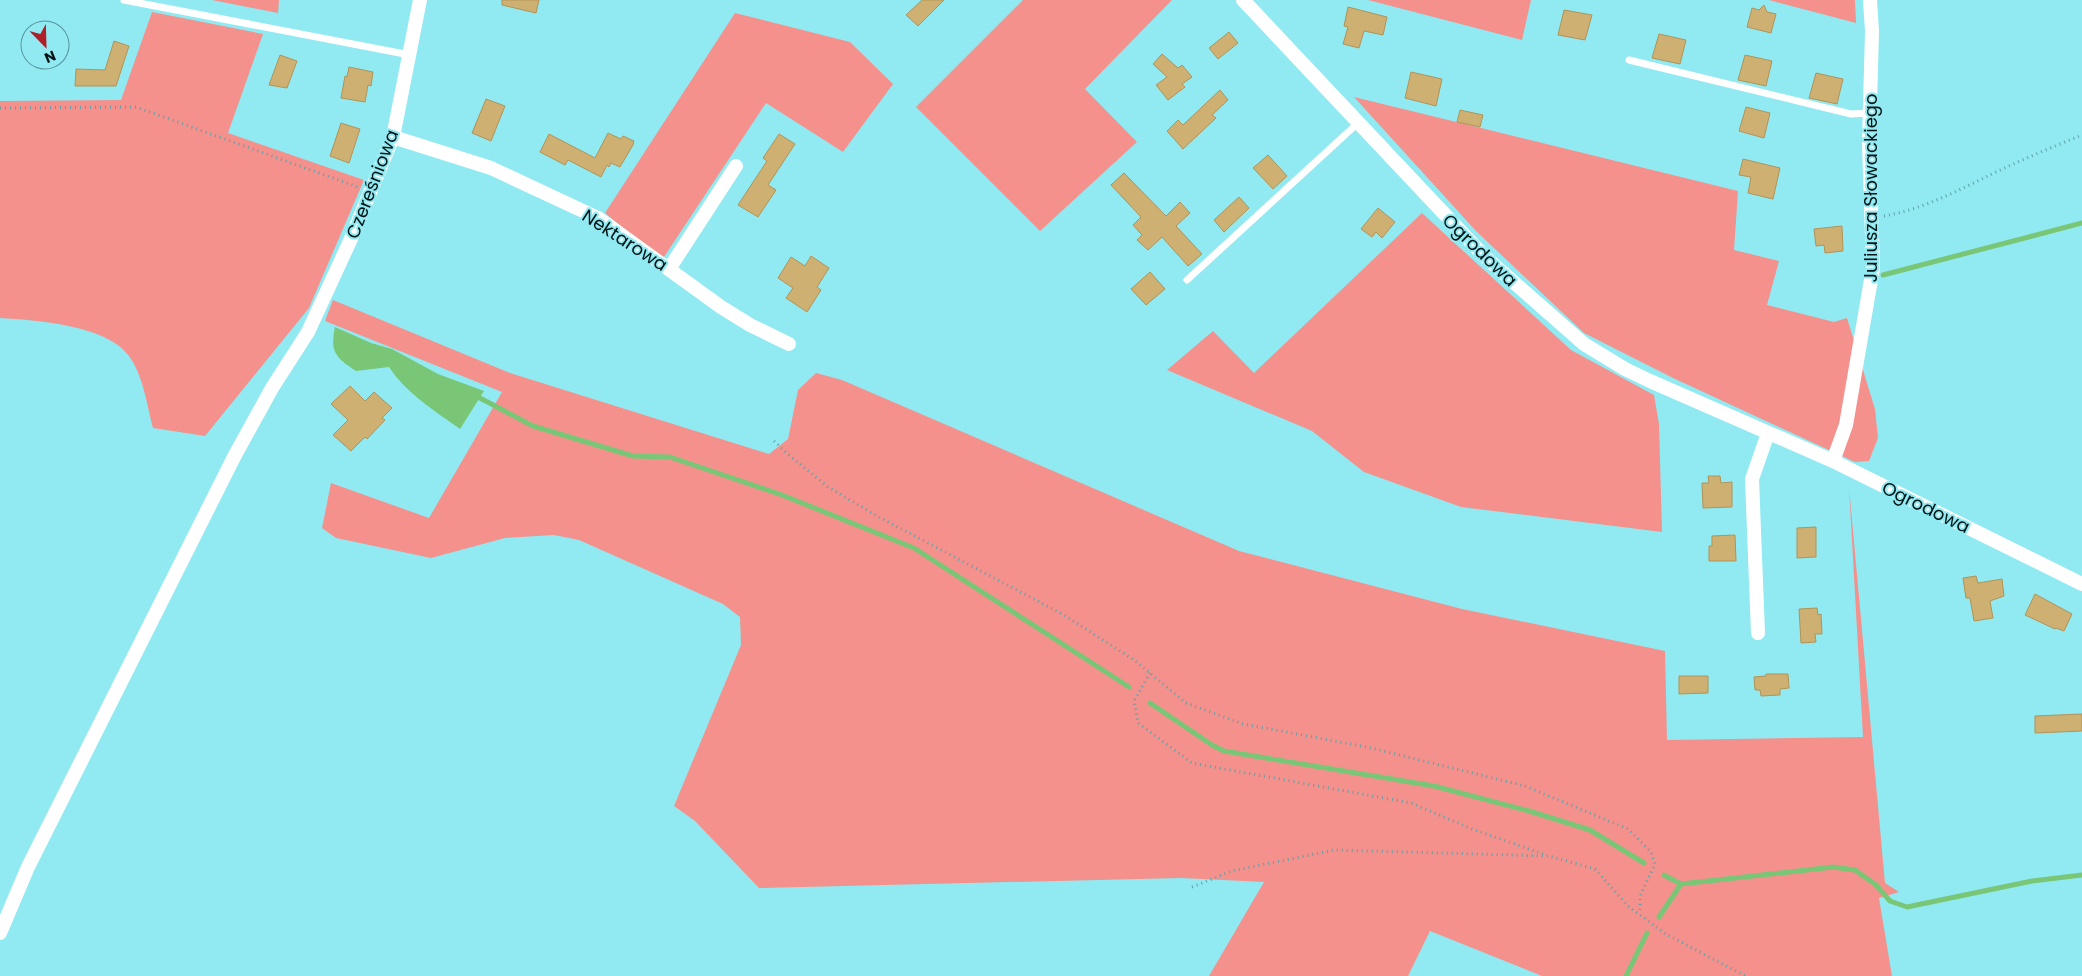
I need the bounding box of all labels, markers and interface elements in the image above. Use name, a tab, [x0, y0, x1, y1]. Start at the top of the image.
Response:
north arrow	[20, 20, 70, 70]
text: N	[41, 46, 59, 68]
street label: Juliusza Słowackiego	[1858, 94, 1883, 283]
street label: Czereśniowa	[340, 126, 404, 242]
street label: Nektarowa	[578, 203, 672, 277]
street label: Ogrodowa	[1437, 208, 1523, 292]
street label: Ogrodowa	[1878, 475, 1974, 539]

